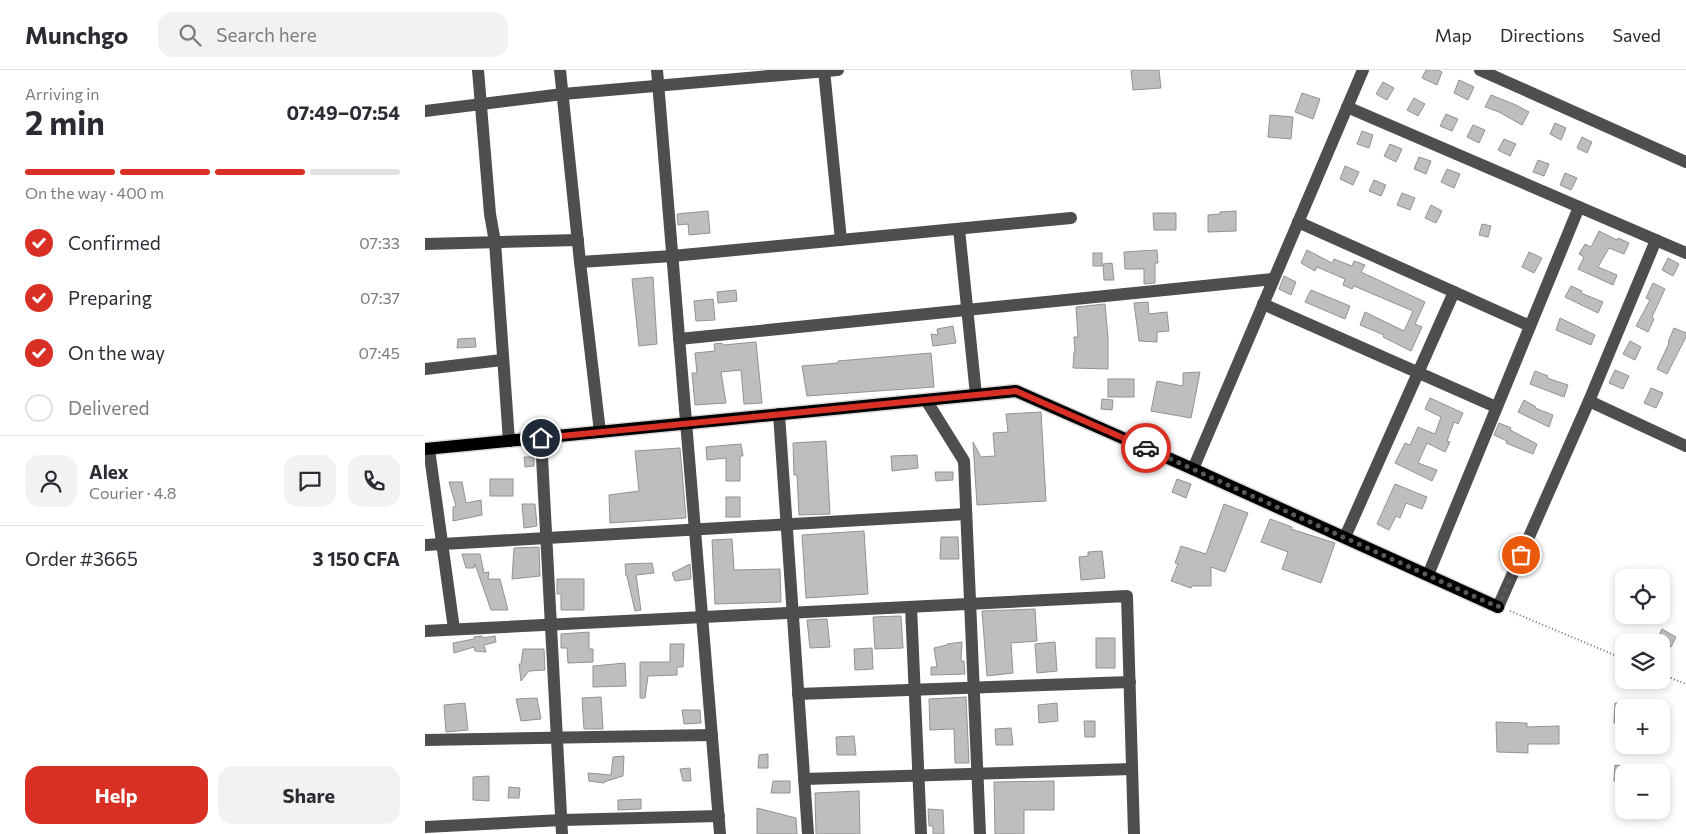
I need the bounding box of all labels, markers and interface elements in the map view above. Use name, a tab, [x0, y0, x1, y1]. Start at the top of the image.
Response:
search box	[158, 12, 508, 57]
text: Munchgo	[25, 20, 128, 49]
icon: search	[176, 21, 204, 49]
text: Search here	[216, 23, 317, 46]
text: Map	[1435, 24, 1472, 46]
text: Directions	[1500, 24, 1584, 46]
text: Saved	[1612, 24, 1661, 46]
text: Arriving in	[25, 84, 99, 103]
text: 07:49–07:54	[286, 101, 400, 124]
text: 2 min	[25, 102, 105, 142]
text: On the way · 400 m	[25, 183, 164, 202]
icon: check	[25, 229, 53, 257]
text: Confirmed	[68, 231, 161, 254]
text: 07:33	[359, 233, 400, 252]
icon: check	[25, 284, 53, 312]
text: Preparing	[68, 286, 152, 309]
text: 07:37	[360, 288, 400, 307]
icon: check	[25, 339, 53, 367]
text: On the way	[68, 341, 165, 364]
text: 07:45	[359, 343, 400, 362]
text: Delivered	[68, 396, 149, 419]
pin	[520, 417, 562, 459]
courier	[1121, 423, 1171, 473]
icon: home	[527, 424, 555, 452]
icon: car	[1132, 434, 1160, 462]
button: person	[25, 455, 77, 507]
button: chat	[284, 455, 336, 507]
button: phone	[348, 455, 400, 507]
text: Alex	[89, 460, 129, 483]
text: Courier · 4.8	[89, 483, 176, 502]
pin	[1500, 534, 1542, 576]
icon: bag	[1507, 541, 1535, 569]
text: Order #3665	[25, 547, 138, 570]
text: 3 150 CFA	[313, 547, 400, 570]
map controls	[1615, 569, 1670, 819]
button: locate	[1615, 569, 1670, 624]
button: layers	[1615, 634, 1670, 689]
button: +	[1615, 699, 1670, 754]
button: −	[1615, 764, 1670, 819]
button: Help	[25, 766, 208, 824]
button: Share	[218, 766, 400, 824]

